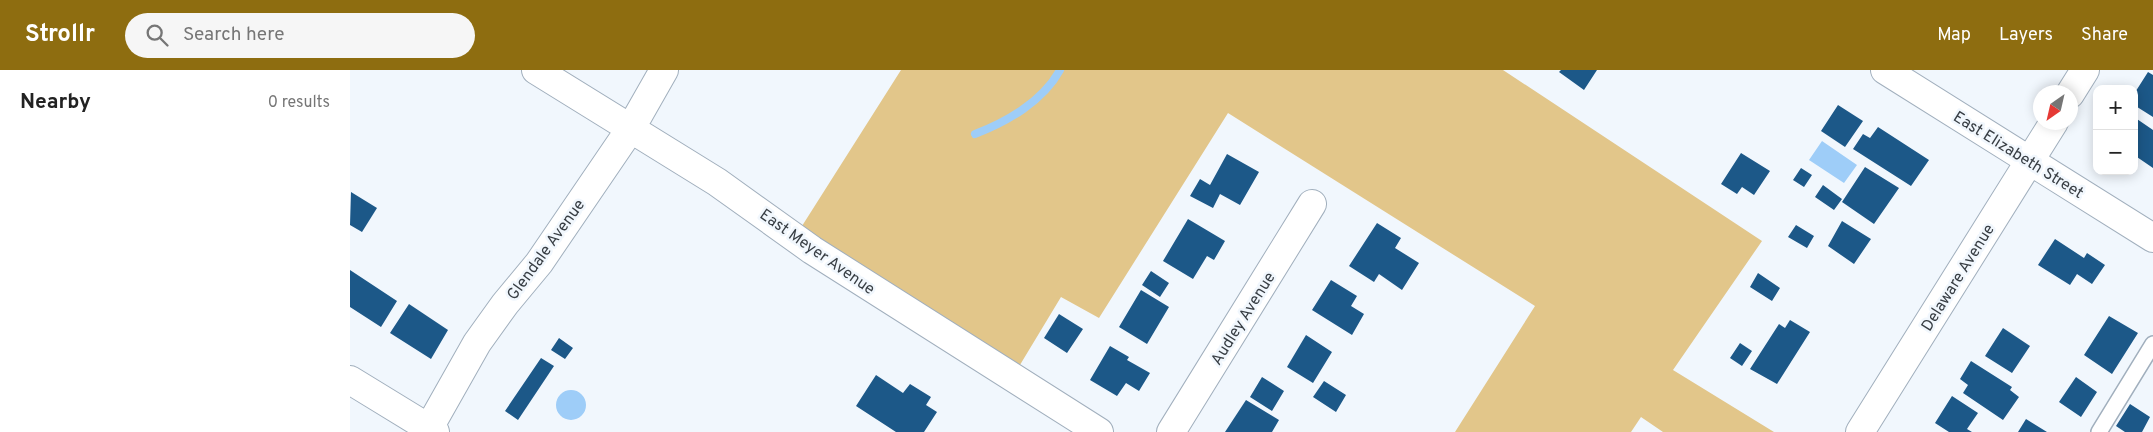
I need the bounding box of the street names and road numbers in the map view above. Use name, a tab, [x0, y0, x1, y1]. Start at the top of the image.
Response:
street label: East Elizabeth Street	[1949, 108, 2087, 204]
street label: Glendale Avenue	[503, 196, 590, 305]
street label: East Meyer Avenue	[755, 205, 878, 300]
street label: Delaware Avenue	[1918, 221, 2000, 335]
street label: Audley Avenue	[1207, 269, 1280, 369]

